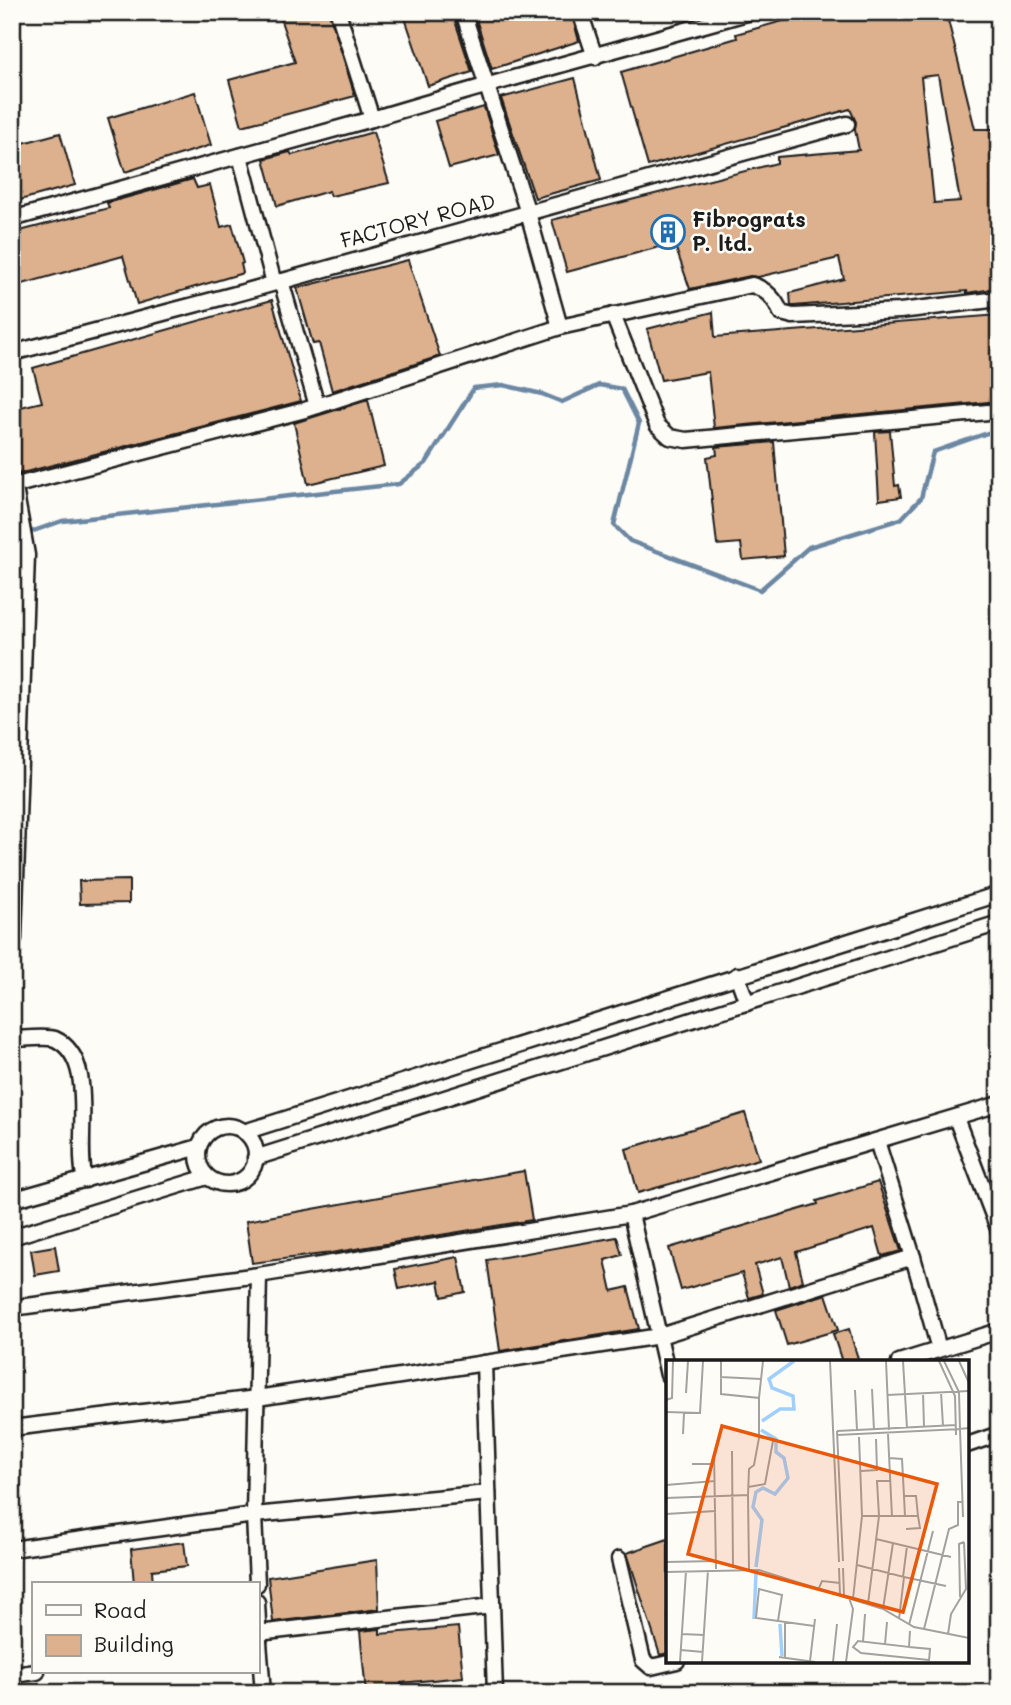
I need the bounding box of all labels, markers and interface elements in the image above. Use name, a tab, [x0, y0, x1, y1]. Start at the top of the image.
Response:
street label: FACTORY ROAD	[337, 186, 498, 253]
place label: Fibrograts P. ltd.	[692, 205, 806, 256]
building icon: Fibrograts P. ltd.	[649, 213, 687, 251]
inset map	[666, 1360, 969, 1663]
legend	[32, 1582, 259, 1674]
text: Road	[94, 1596, 146, 1623]
text: Building	[94, 1630, 174, 1657]

